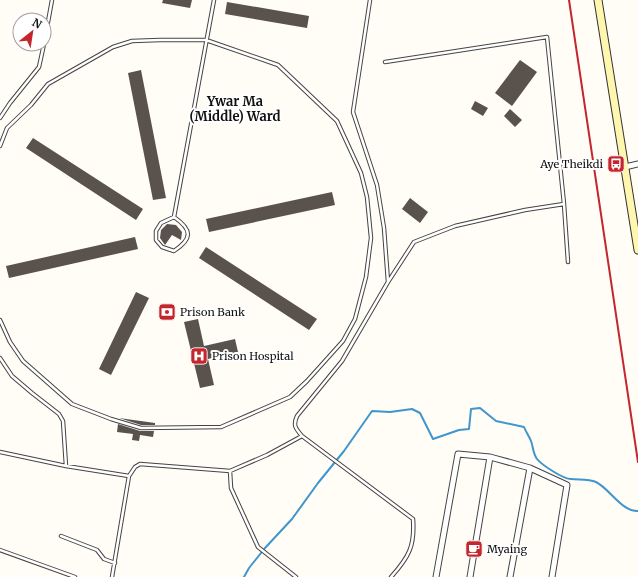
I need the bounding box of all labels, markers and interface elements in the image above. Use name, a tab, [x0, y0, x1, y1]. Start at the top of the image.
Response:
north arrow	[12, 12, 52, 52]
text: N	[30, 15, 45, 32]
district label: Ywar Ma (Middle) Ward	[189, 93, 281, 125]
bus stop icon: Aye Theikdi	[606, 154, 626, 174]
place label: Aye Theikdi	[539, 157, 603, 171]
bank icon: Prison Bank	[157, 302, 177, 322]
place label: Prison Bank	[180, 305, 245, 319]
hospital icon: Prison Hospital	[189, 346, 209, 366]
place label: Prison Hospital	[212, 349, 294, 363]
cafe icon: Myaing	[464, 539, 484, 559]
place label: Myaing	[487, 542, 527, 556]

